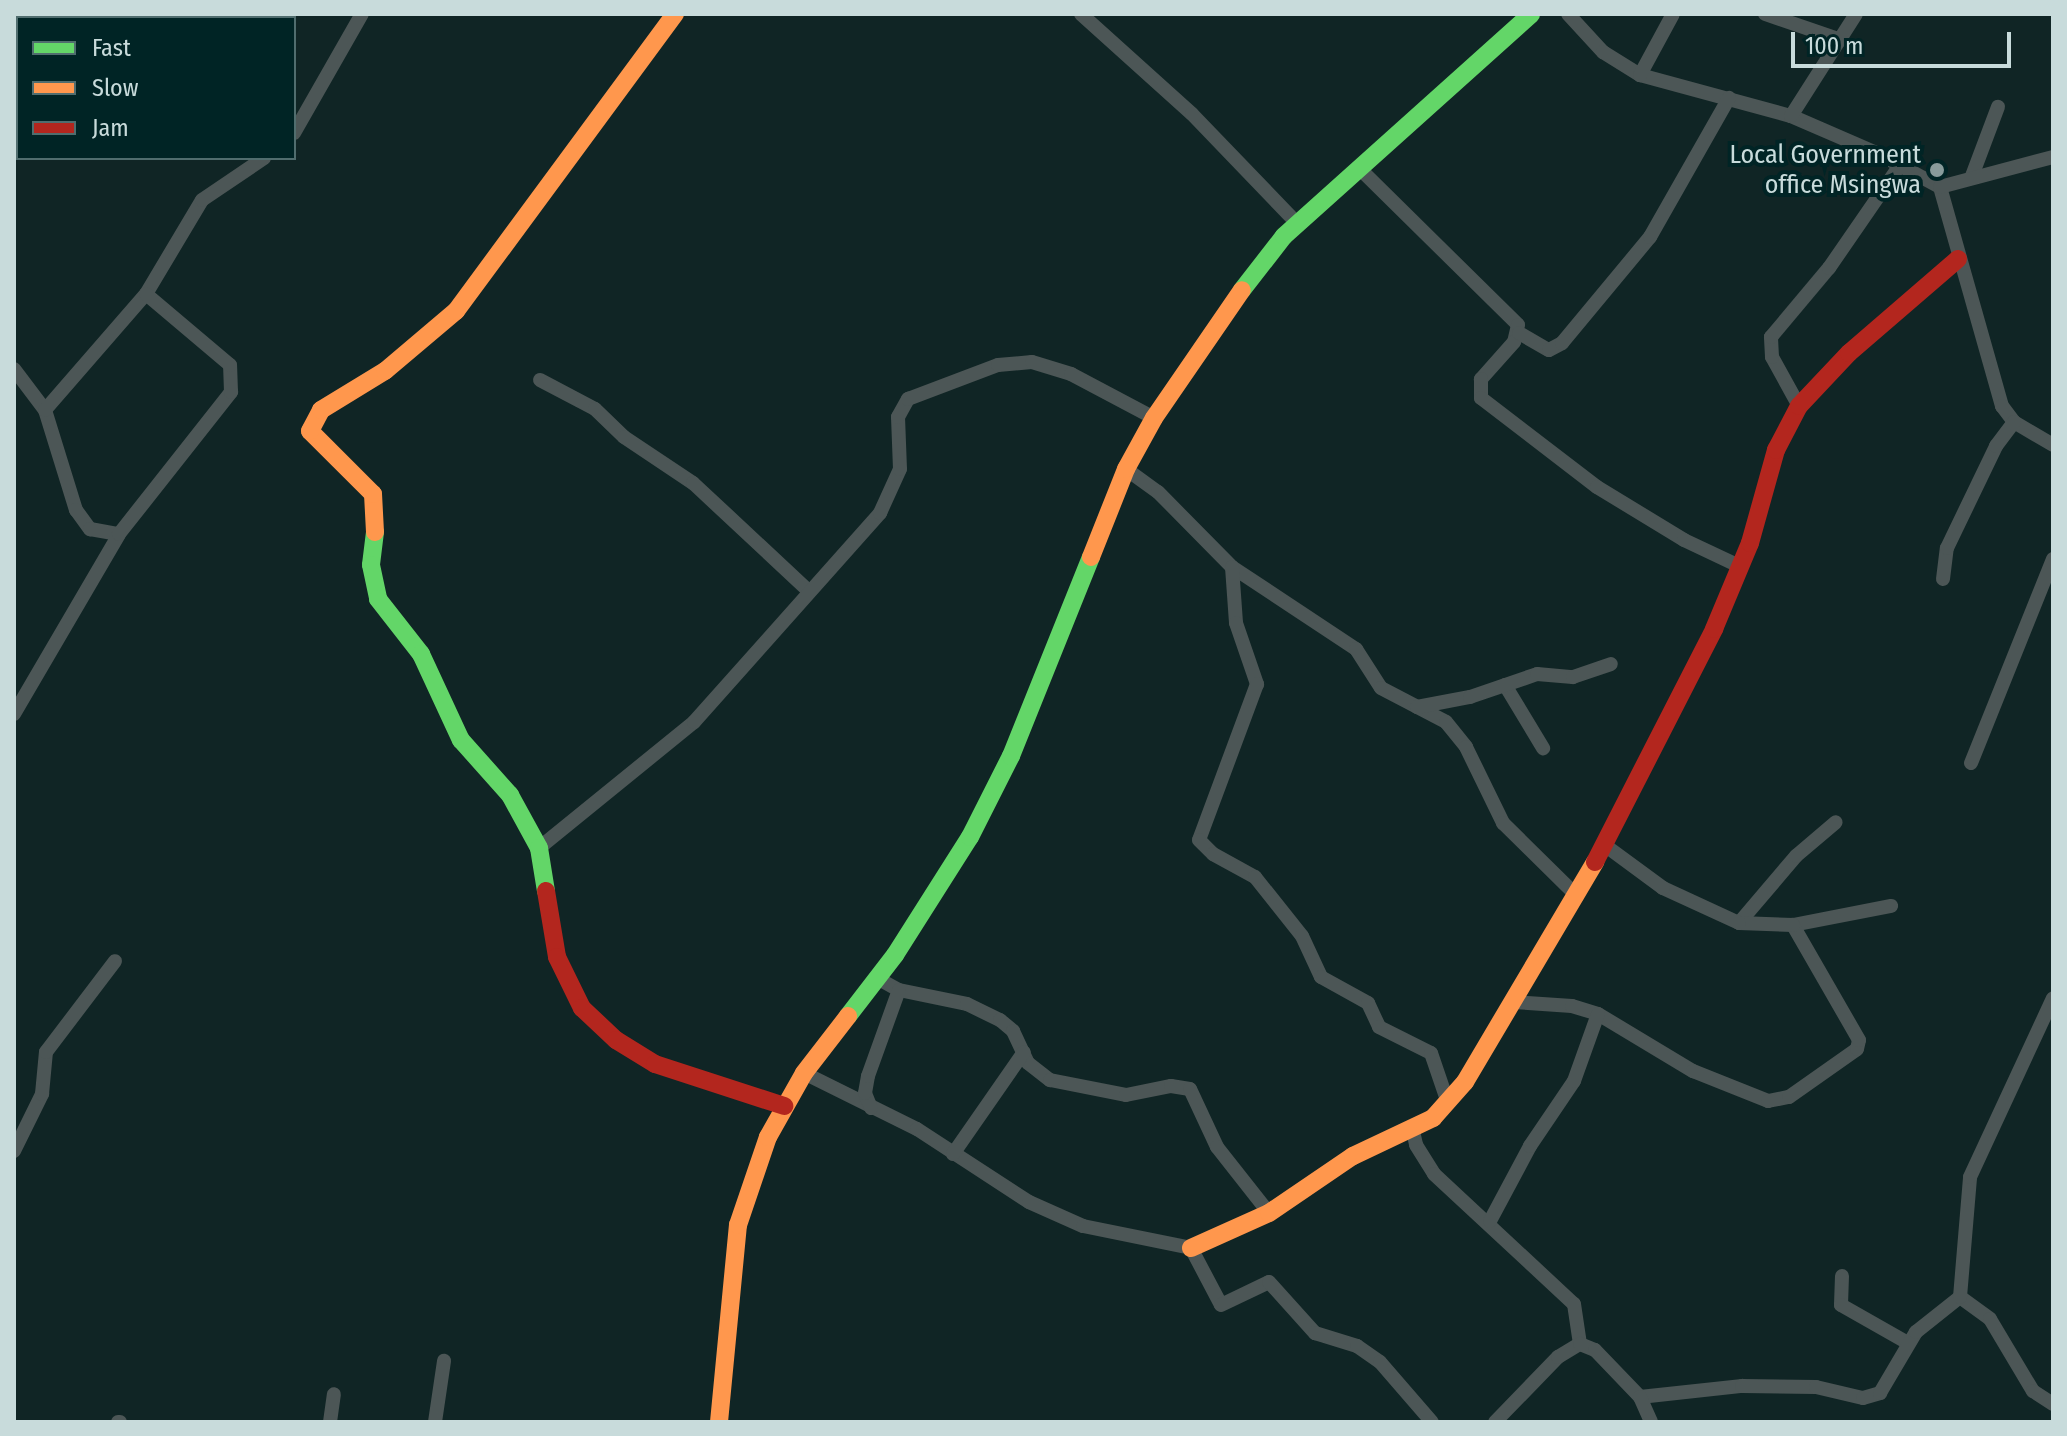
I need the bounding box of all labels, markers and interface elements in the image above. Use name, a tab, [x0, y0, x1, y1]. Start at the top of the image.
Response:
legend	[16, 16, 296, 160]
scale bar	[1795, 16, 2015, 66]
text: 100 m	[1805, 32, 1863, 60]
text: Fast	[92, 34, 131, 62]
text: Slow	[92, 74, 138, 102]
text: Jam	[92, 114, 129, 142]
place label: Local Government office Msingwa	[1729, 139, 1921, 200]
marker: Local Government office Msingwa	[1928, 161, 1946, 179]

